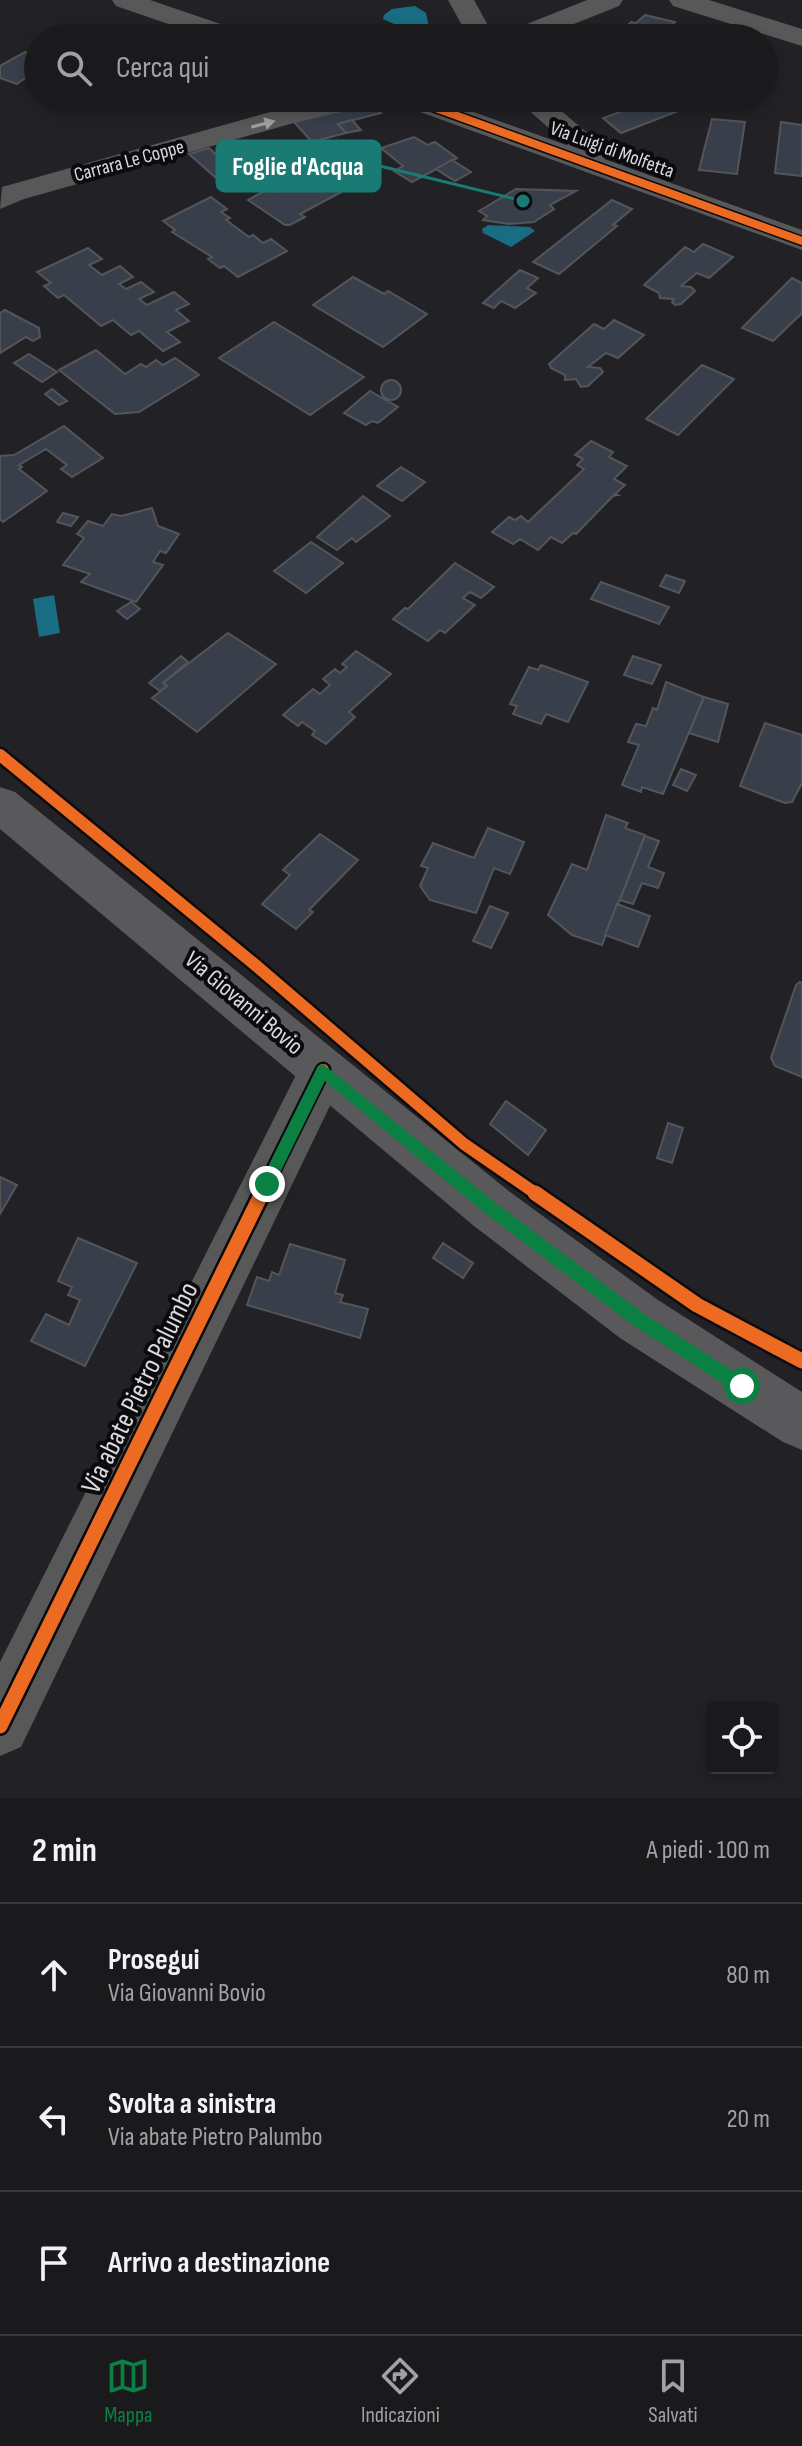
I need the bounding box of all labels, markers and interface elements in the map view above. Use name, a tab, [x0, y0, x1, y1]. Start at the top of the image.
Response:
search box	[24, 24, 778, 112]
icon: search	[52, 46, 96, 90]
text: Cerca qui	[116, 50, 209, 86]
street label: Via Luigi di Molfetta	[547, 116, 677, 184]
one-way arrow	[251, 118, 276, 130]
street label: Carrara Le Coppe	[71, 135, 187, 187]
callout: Foglie d'Acqua	[217, 141, 380, 191]
text: Foglie d'Acqua	[232, 152, 364, 183]
street label: Via Giovanni Bovio	[179, 945, 309, 1061]
route end	[249, 1166, 285, 1202]
street label: Via abate Pietro Palumbo	[75, 1277, 205, 1499]
route start	[724, 1368, 760, 1404]
map controls	[706, 1702, 778, 1774]
button: locate	[706, 1702, 778, 1774]
text: 2 min	[32, 1830, 97, 1871]
text: A piedi · 100 m	[646, 1835, 770, 1866]
text: Prosegui	[108, 1942, 200, 1978]
icon: ahead	[32, 1953, 76, 1997]
text: 80 m	[726, 1960, 770, 1991]
text: Via Giovanni Bovio	[108, 1978, 266, 2009]
text: Svolta a sinistra	[108, 2086, 276, 2122]
icon: left	[32, 2097, 76, 2141]
text: 20 m	[727, 2104, 770, 2135]
text: Via abate Pietro Palumbo	[108, 2122, 322, 2153]
icon: arrive	[32, 2241, 76, 2285]
text: Arrivo a destinazione	[108, 2245, 330, 2281]
tab: Mappa	[104, 2354, 152, 2429]
tab: Indicazioni	[361, 2354, 440, 2429]
tab: Salvati	[648, 2354, 698, 2429]

